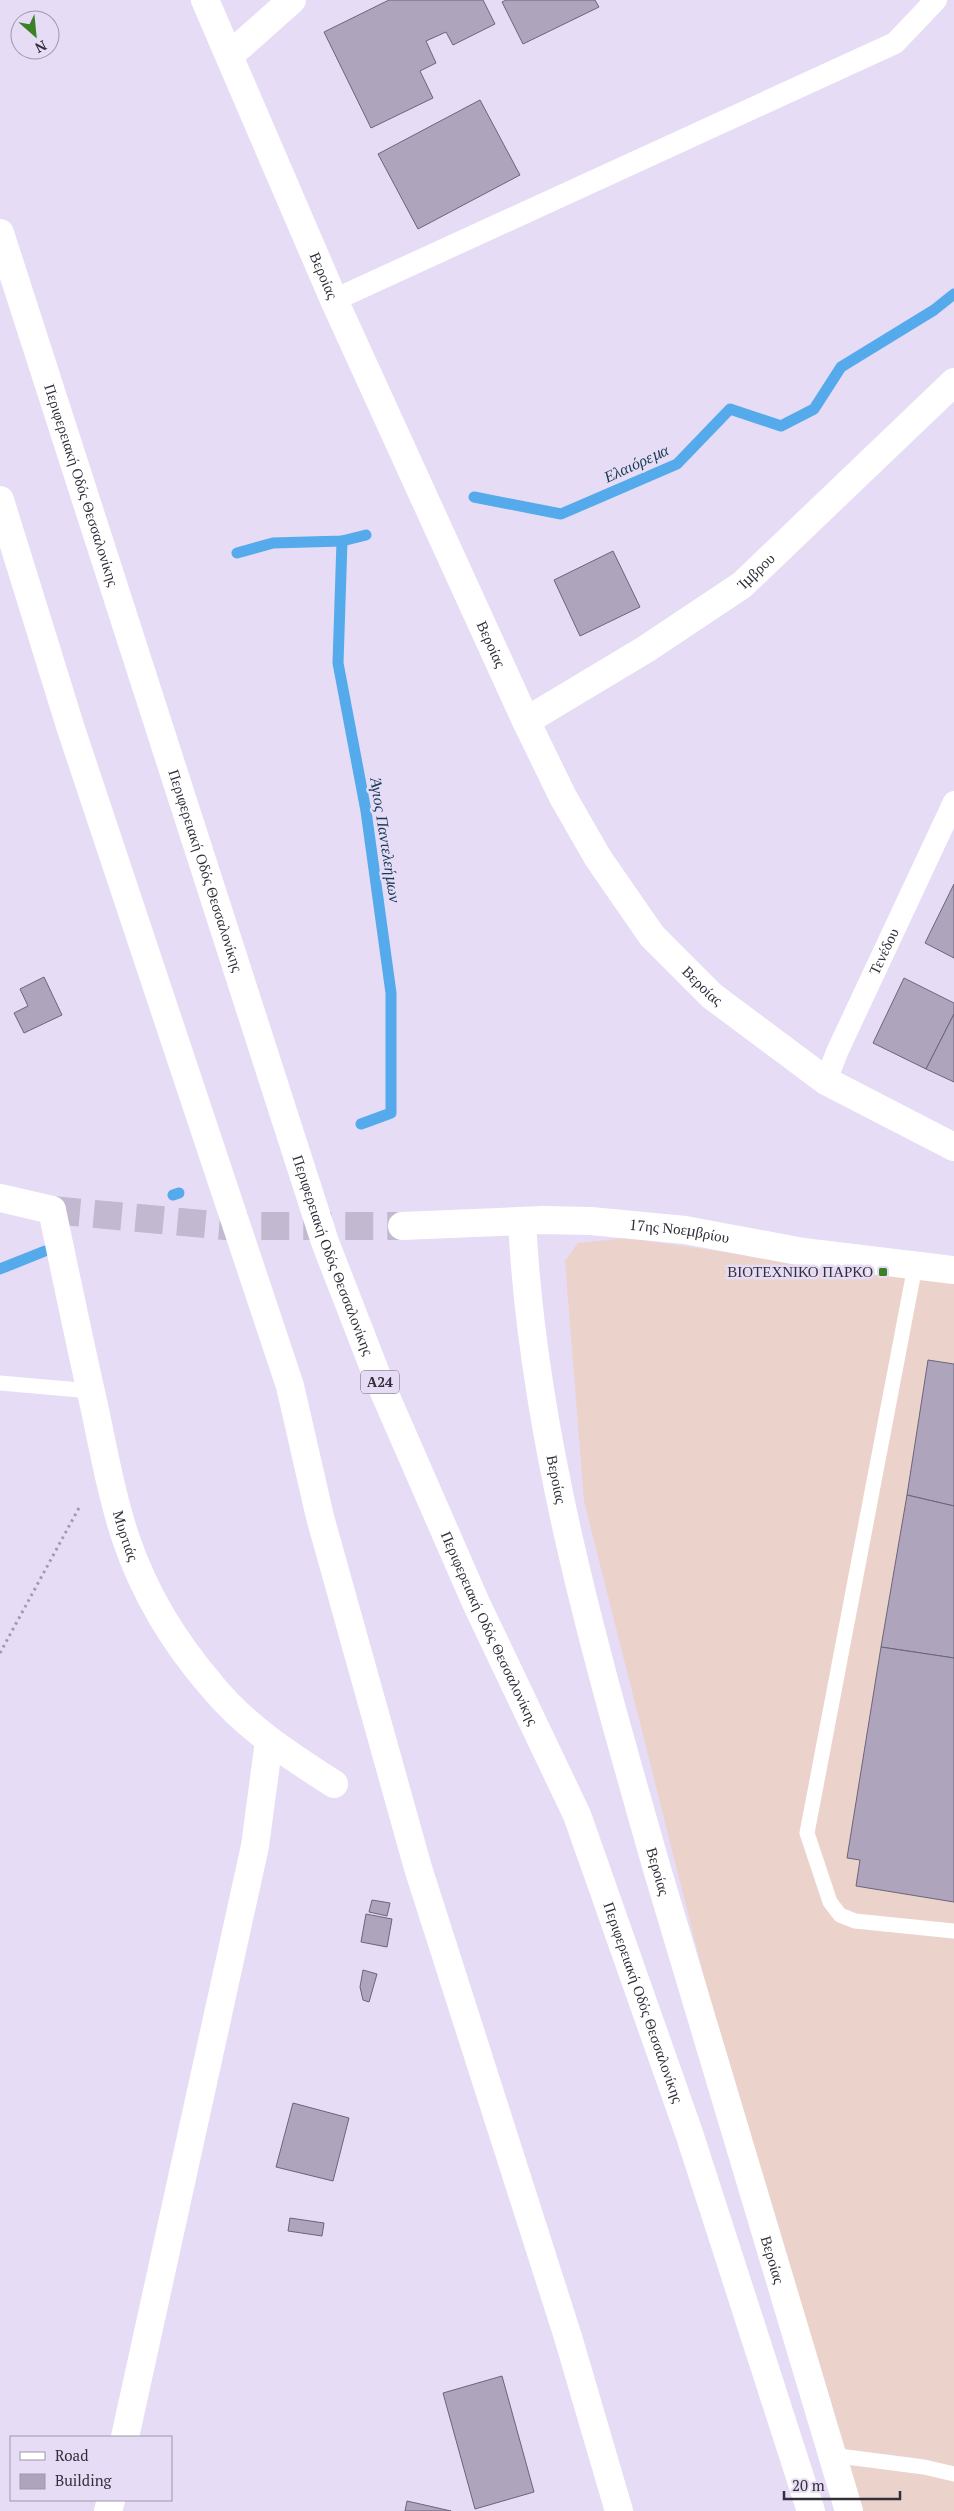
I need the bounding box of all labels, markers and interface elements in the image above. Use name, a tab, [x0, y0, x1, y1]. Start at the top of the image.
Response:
north arrow	[10, 10, 60, 60]
text: N	[32, 36, 50, 58]
street label: Βεροίας	[306, 249, 343, 302]
street label: Περιφερειακή Οδός Θεσσαλονίκης	[40, 381, 124, 589]
water label: Ελαιόρεμα	[599, 438, 673, 488]
street label: Ίμβρου	[732, 548, 779, 594]
street label: Βεροίας	[473, 617, 511, 670]
street label: Περιφερειακή Οδός Θεσσαλονίκης	[164, 767, 248, 974]
water label: Άγιος Παντελεήμων	[365, 775, 407, 905]
street label: Τενέδου	[864, 924, 903, 978]
street label: Βεροίας	[678, 961, 727, 1010]
street label: Περιφερειακή Οδός Θεσσαλονίκης	[289, 1152, 379, 1358]
street label: 17ης Νοεμβρίου	[628, 1214, 731, 1247]
place label: ΒΙΟΤΕΧΝΙΚΟ ΠΑΡΚΟ	[727, 1261, 873, 1281]
marker: ΒΙΟΤΕΧΝΙΚΟ ΠΑΡΚΟ	[877, 1266, 889, 1278]
road number: Α24	[361, 1370, 399, 1394]
street label: Βεροίας	[543, 1453, 572, 1505]
street label: Μυρτιάς	[109, 1508, 144, 1564]
street label: Περιφερειακή Οδός Θεσσαλονίκης	[437, 1528, 544, 1728]
street label: Βεροίας	[642, 1845, 675, 1898]
street label: Περιφερειακή Οδός Θεσσαλονίκης	[599, 1899, 689, 2105]
street label: Βεροίας	[757, 2233, 790, 2286]
legend	[10, 2436, 172, 2501]
text: Road	[55, 2445, 88, 2465]
scale bar	[784, 2468, 900, 2500]
text: Building	[55, 2470, 113, 2490]
text: 20 m	[792, 2475, 825, 2495]

